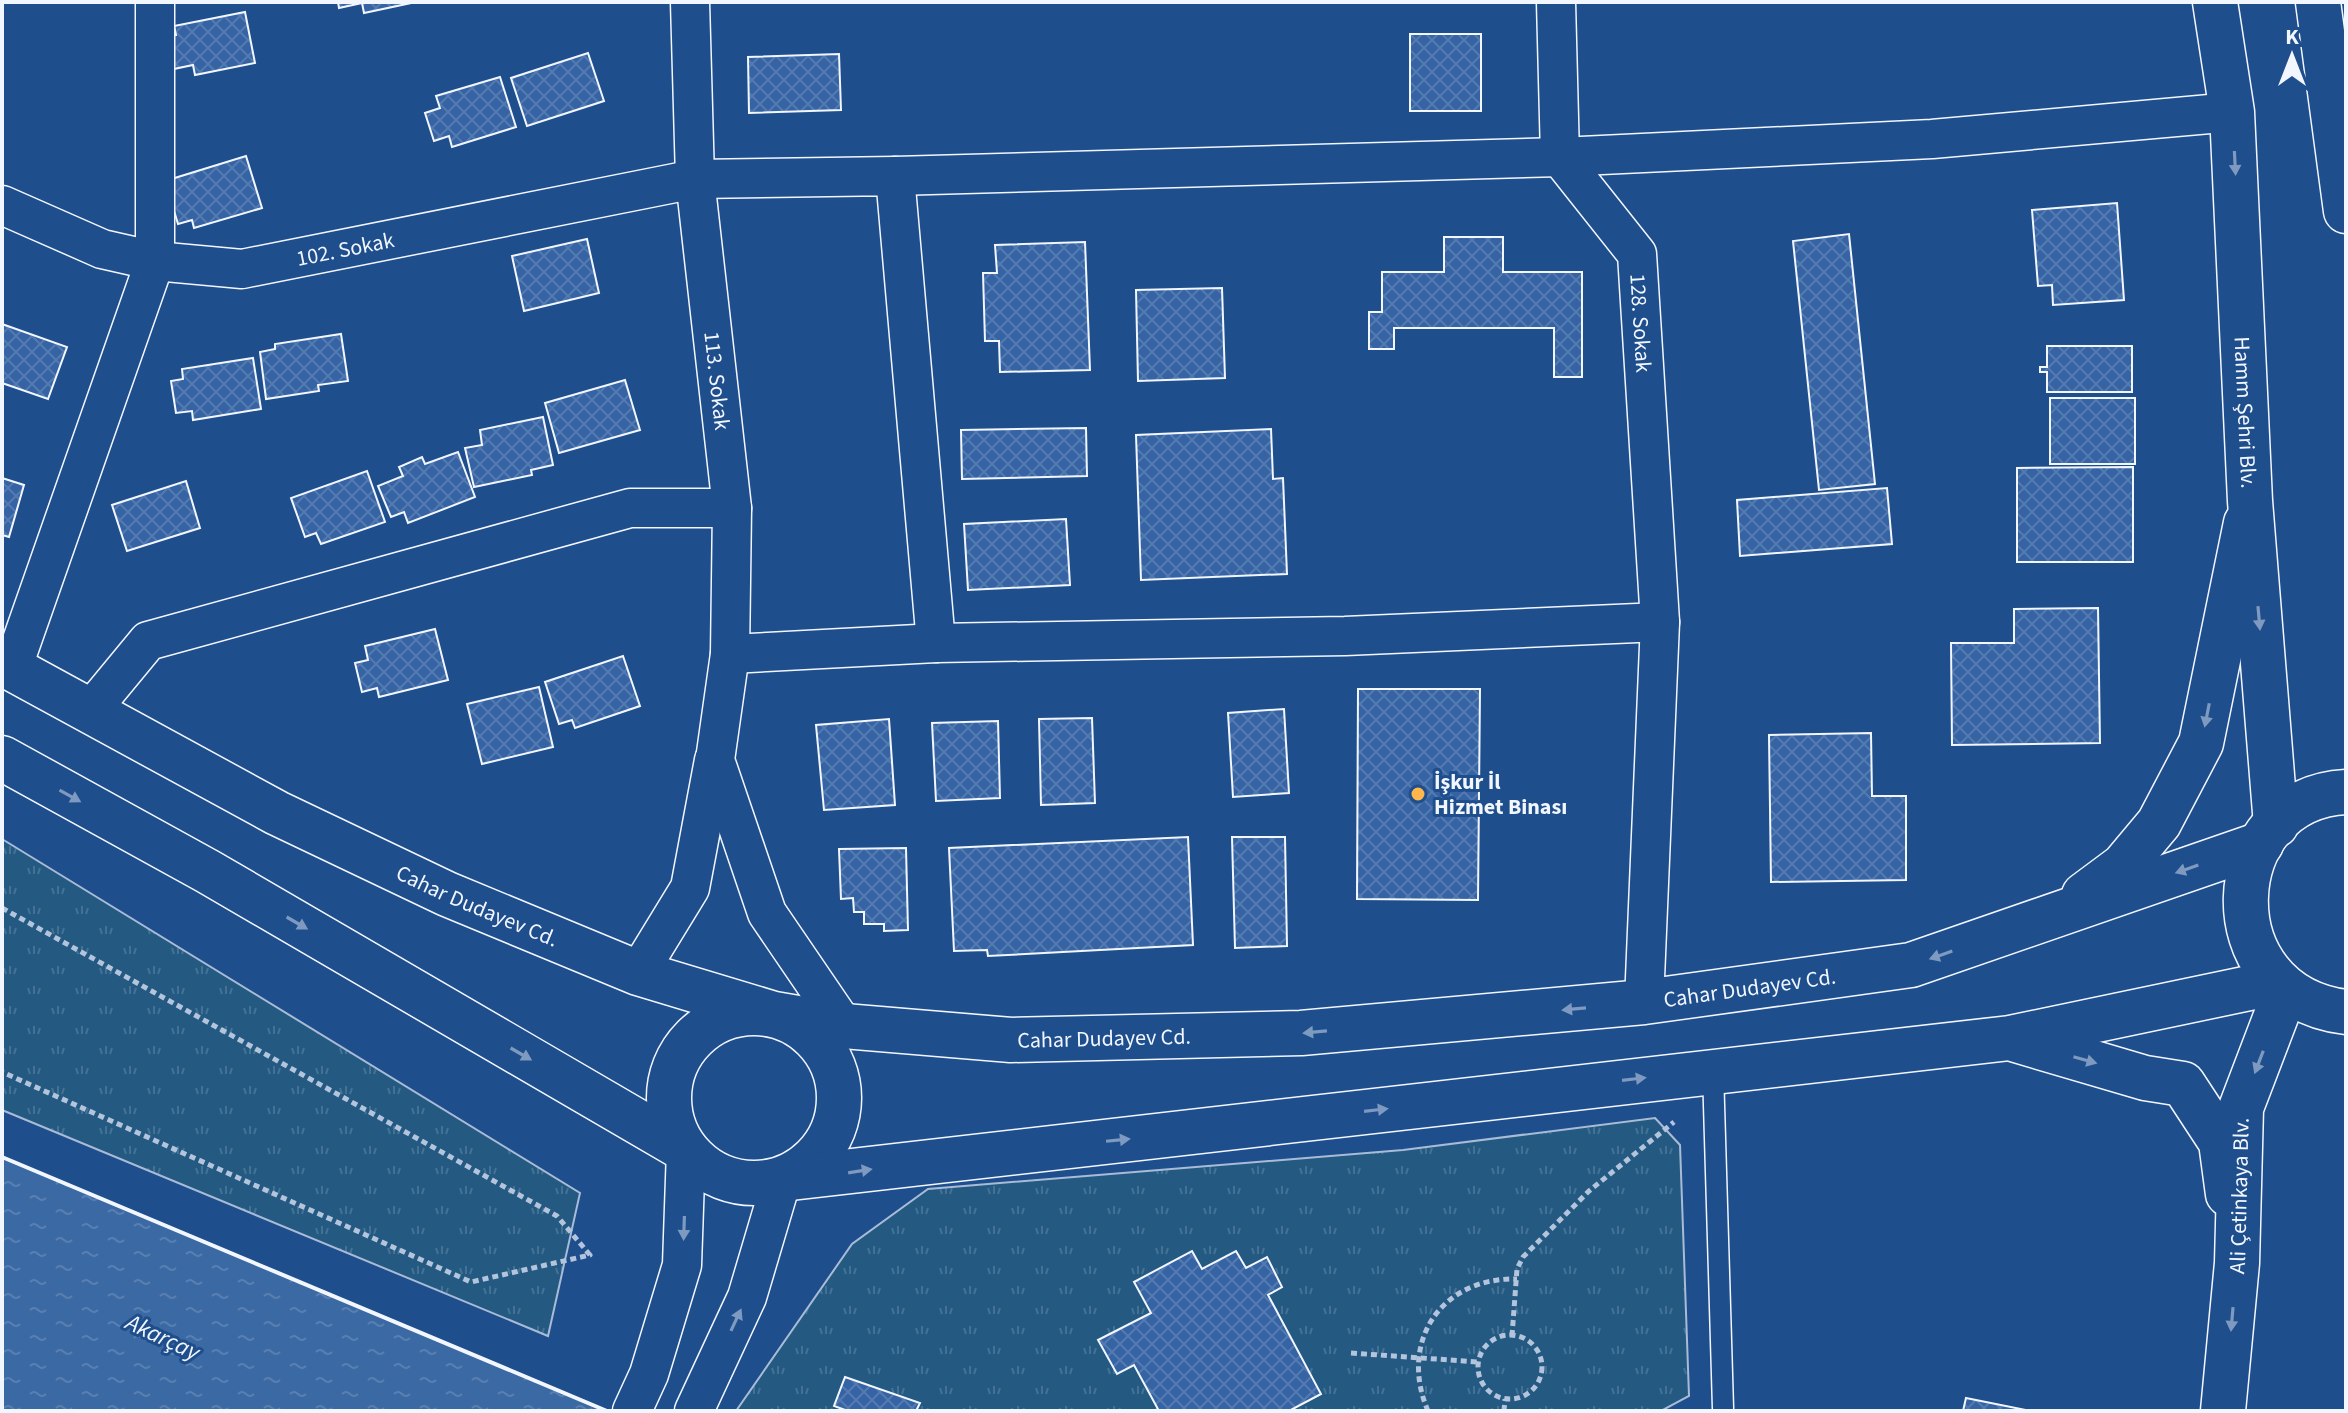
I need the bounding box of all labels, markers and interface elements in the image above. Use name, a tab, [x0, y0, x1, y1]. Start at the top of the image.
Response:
north arrow	[2252, 16, 2332, 96]
text: K	[2285, 21, 2299, 53]
one-way arrow	[2229, 151, 2242, 176]
street label: 102. Sokak	[294, 224, 397, 275]
street label: 128. Sokak	[1621, 273, 1659, 374]
street label: 113. Sokak	[695, 330, 738, 432]
street label: Hamm Şehri Blv.	[2225, 336, 2264, 489]
one-way arrow	[2253, 606, 2266, 631]
one-way arrow	[2200, 703, 2213, 728]
place label: İşkur İl Hizmet Binası	[1434, 766, 1567, 823]
marker: İşkur İl Hizmet Binası	[1409, 785, 1427, 803]
one-way arrow	[59, 788, 81, 802]
street label: Cahar Dudayev Cd.	[391, 857, 563, 955]
one-way arrow	[2175, 864, 2199, 876]
one-way arrow	[285, 916, 308, 930]
one-way arrow	[1929, 949, 1953, 961]
street label: Cahar Dudayev Cd.	[1661, 961, 1838, 1016]
one-way arrow	[1561, 1002, 1586, 1015]
street label: Cahar Dudayev Cd.	[1017, 1021, 1191, 1057]
one-way arrow	[1302, 1026, 1327, 1039]
one-way arrow	[510, 1047, 532, 1061]
one-way arrow	[2252, 1051, 2265, 1075]
one-way arrow	[2073, 1054, 2097, 1067]
one-way arrow	[1622, 1073, 1647, 1086]
one-way arrow	[1364, 1104, 1389, 1117]
street label: Ali Çetinkaya Blv.	[2221, 1117, 2258, 1275]
one-way arrow	[1106, 1133, 1131, 1146]
one-way arrow	[848, 1164, 873, 1177]
one-way arrow	[677, 1216, 690, 1241]
water label: Akarçay	[118, 1304, 207, 1370]
one-way arrow	[2225, 1307, 2238, 1332]
one-way arrow	[729, 1308, 743, 1332]

